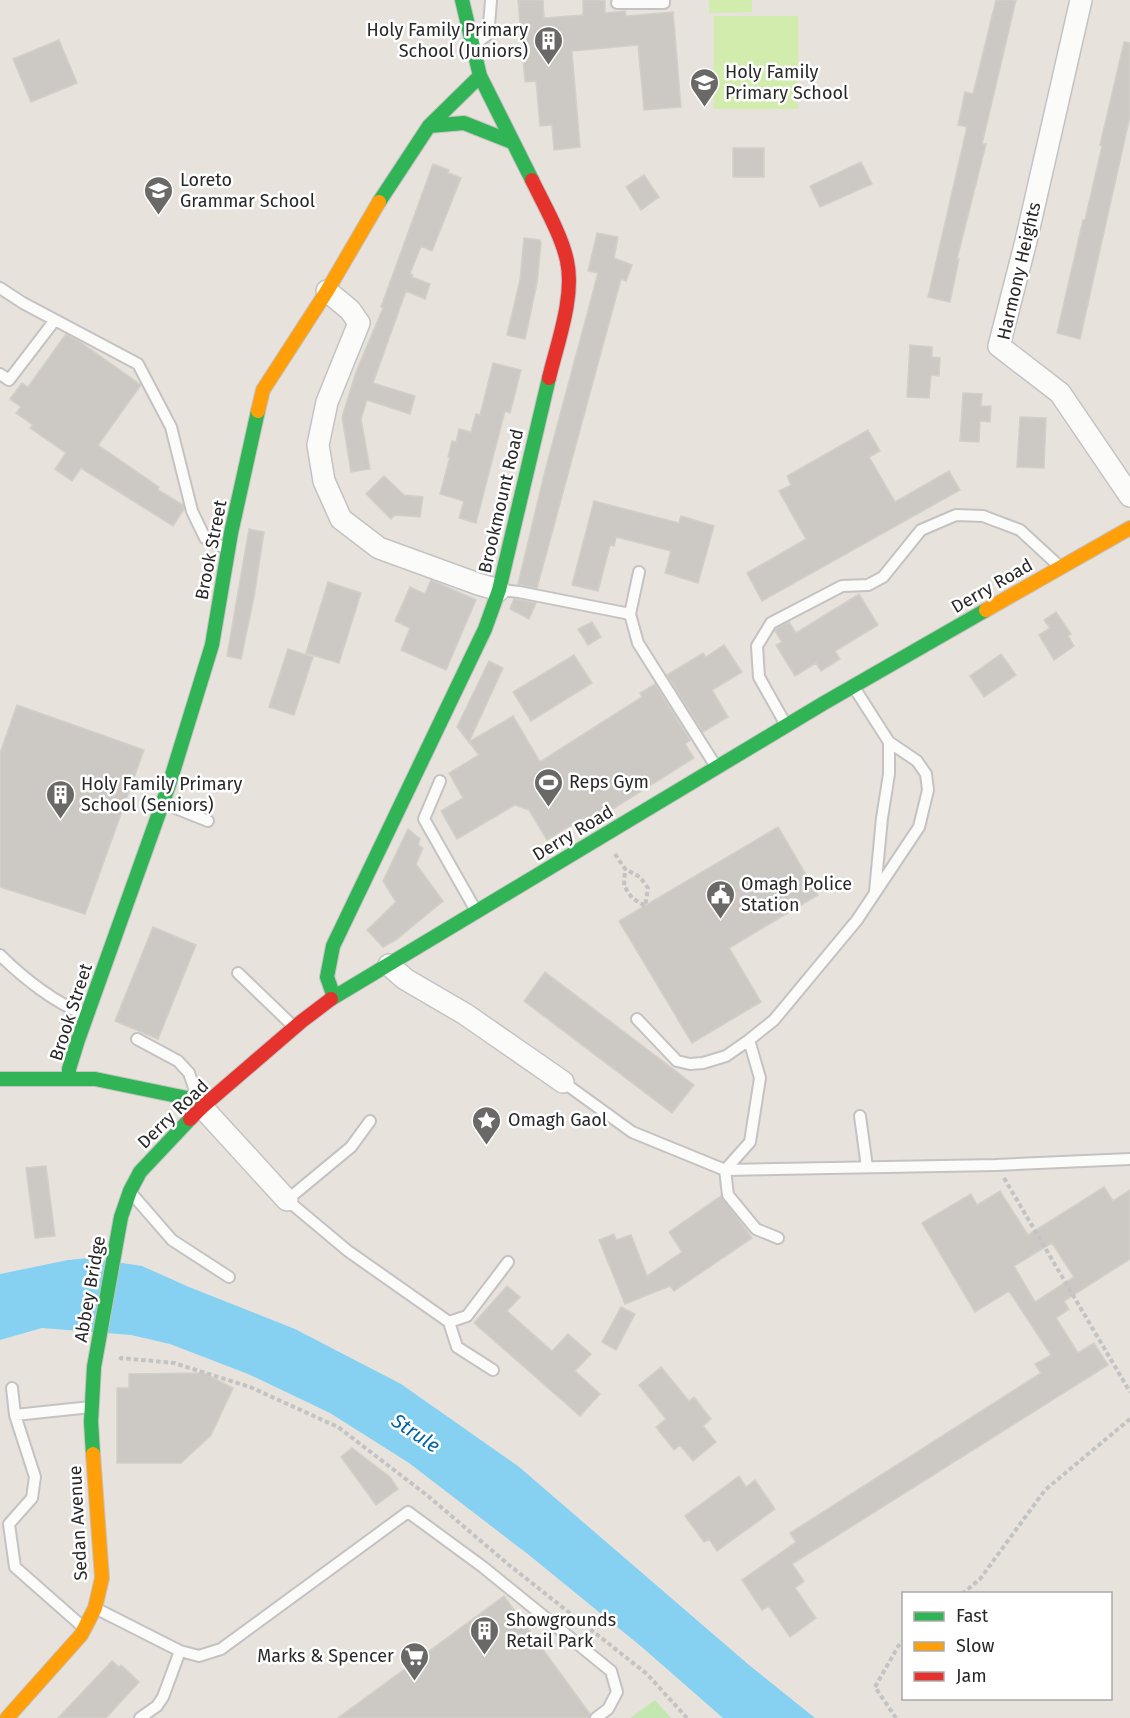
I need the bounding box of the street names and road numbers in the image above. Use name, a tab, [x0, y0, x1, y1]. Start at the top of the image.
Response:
street label: Harmony Heights	[992, 200, 1046, 342]
street label: Brookmount Road	[474, 427, 528, 575]
street label: Brook Street	[191, 498, 232, 602]
street label: Derry Road	[947, 554, 1037, 618]
street label: Derry Road	[529, 800, 617, 866]
street label: Brook Street	[45, 960, 97, 1064]
street label: Derry Road	[133, 1075, 213, 1153]
street label: Abbey Bridge	[70, 1234, 110, 1344]
street label: Sedan Avenue	[64, 1465, 92, 1581]

